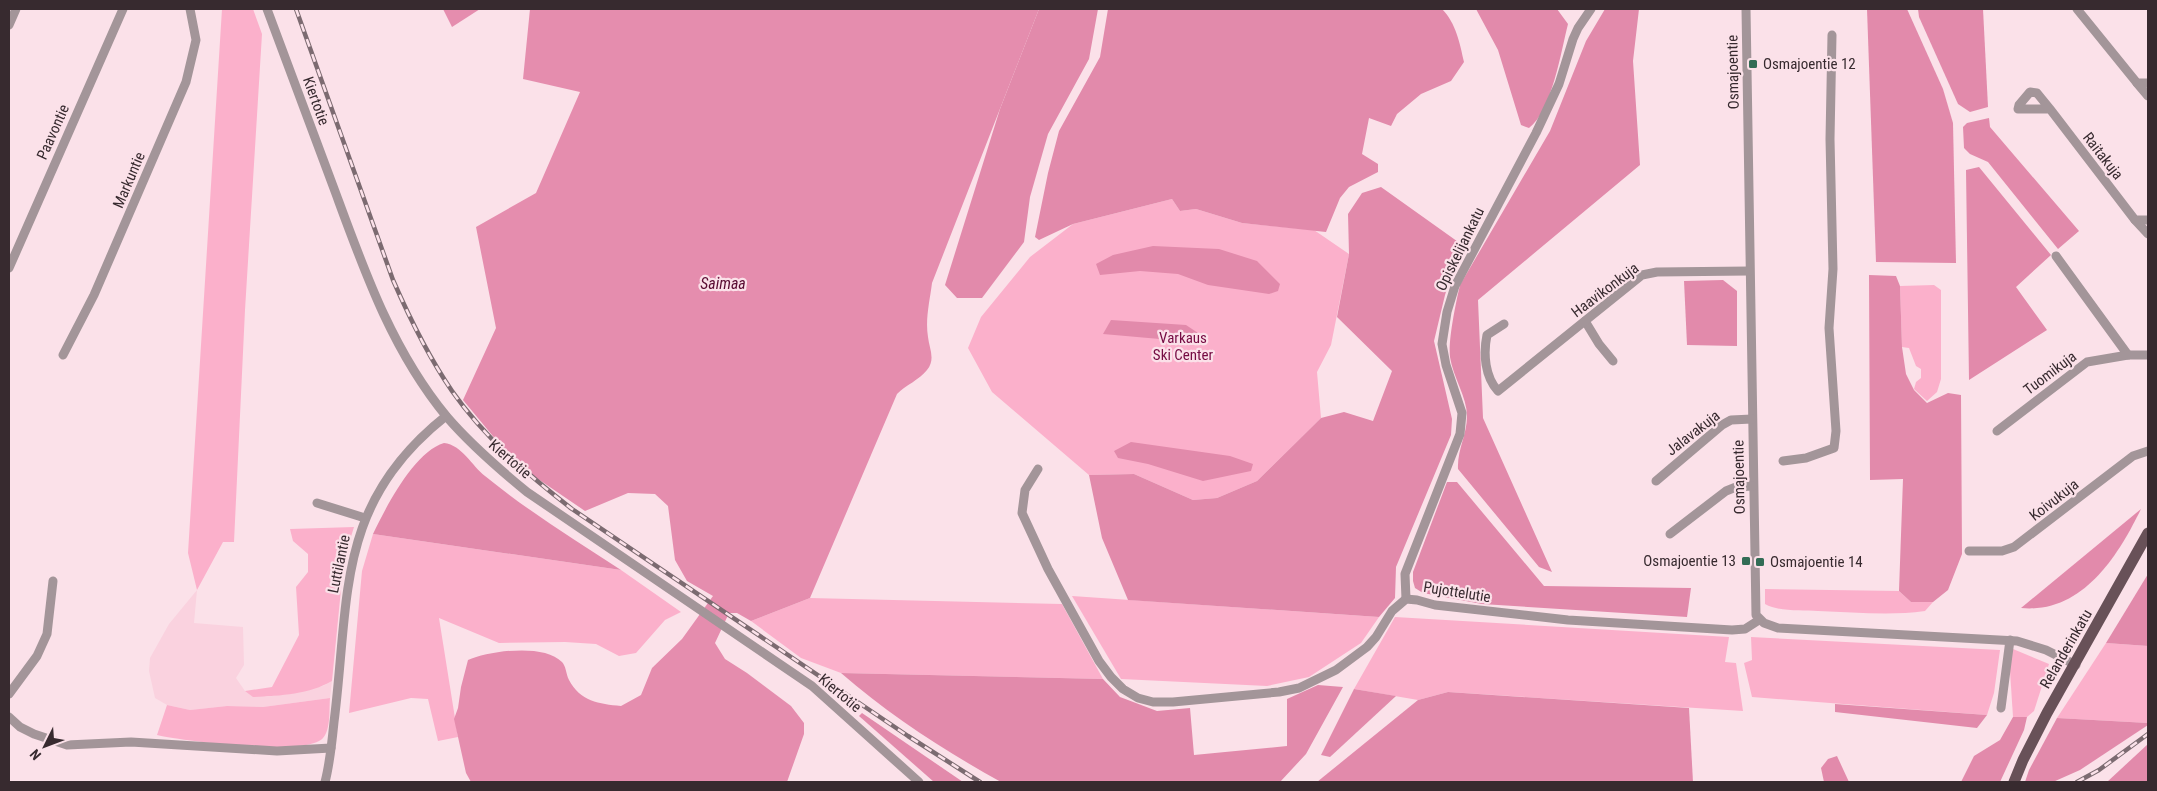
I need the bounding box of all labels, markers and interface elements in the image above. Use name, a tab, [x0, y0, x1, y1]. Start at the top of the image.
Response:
street label: Osmajoentie	[1723, 35, 1743, 109]
place label: Osmajoentie 12	[1763, 55, 1856, 73]
marker: Osmajoentie 12	[1747, 58, 1759, 70]
street label: Kiertotie	[299, 74, 333, 128]
street label: Paavontie	[33, 102, 73, 162]
street label: Raitakuja	[2079, 129, 2127, 183]
street label: Markuntie	[109, 149, 149, 211]
street label: Opiskelijankatu	[1432, 204, 1488, 294]
street label: Haavikonkuja	[1568, 259, 1642, 321]
water label: Saimaa	[700, 274, 746, 293]
park label: Varkaus Ski Center	[1153, 329, 1214, 364]
street label: Tuomikuja	[2020, 347, 2080, 399]
street label: Jalavakuja	[1663, 407, 1723, 459]
street label: Kiertotie	[485, 436, 535, 482]
street label: Osmajoentie	[1729, 440, 1749, 514]
street label: Koivukuja	[2026, 475, 2082, 525]
street label: Luttilantie	[324, 533, 354, 595]
place label: Osmajoentie 13	[1643, 552, 1736, 570]
place label: Osmajoentie 14	[1770, 553, 1863, 571]
marker: Osmajoentie 13	[1740, 555, 1752, 567]
marker: Osmajoentie 14	[1754, 556, 1766, 568]
street label: Pujottelutie	[1422, 578, 1492, 606]
street label: Relanderinkatu	[2036, 606, 2096, 692]
street label: Kiertotie	[815, 670, 865, 716]
north arrow	[20, 721, 70, 771]
text: N	[27, 746, 44, 763]

